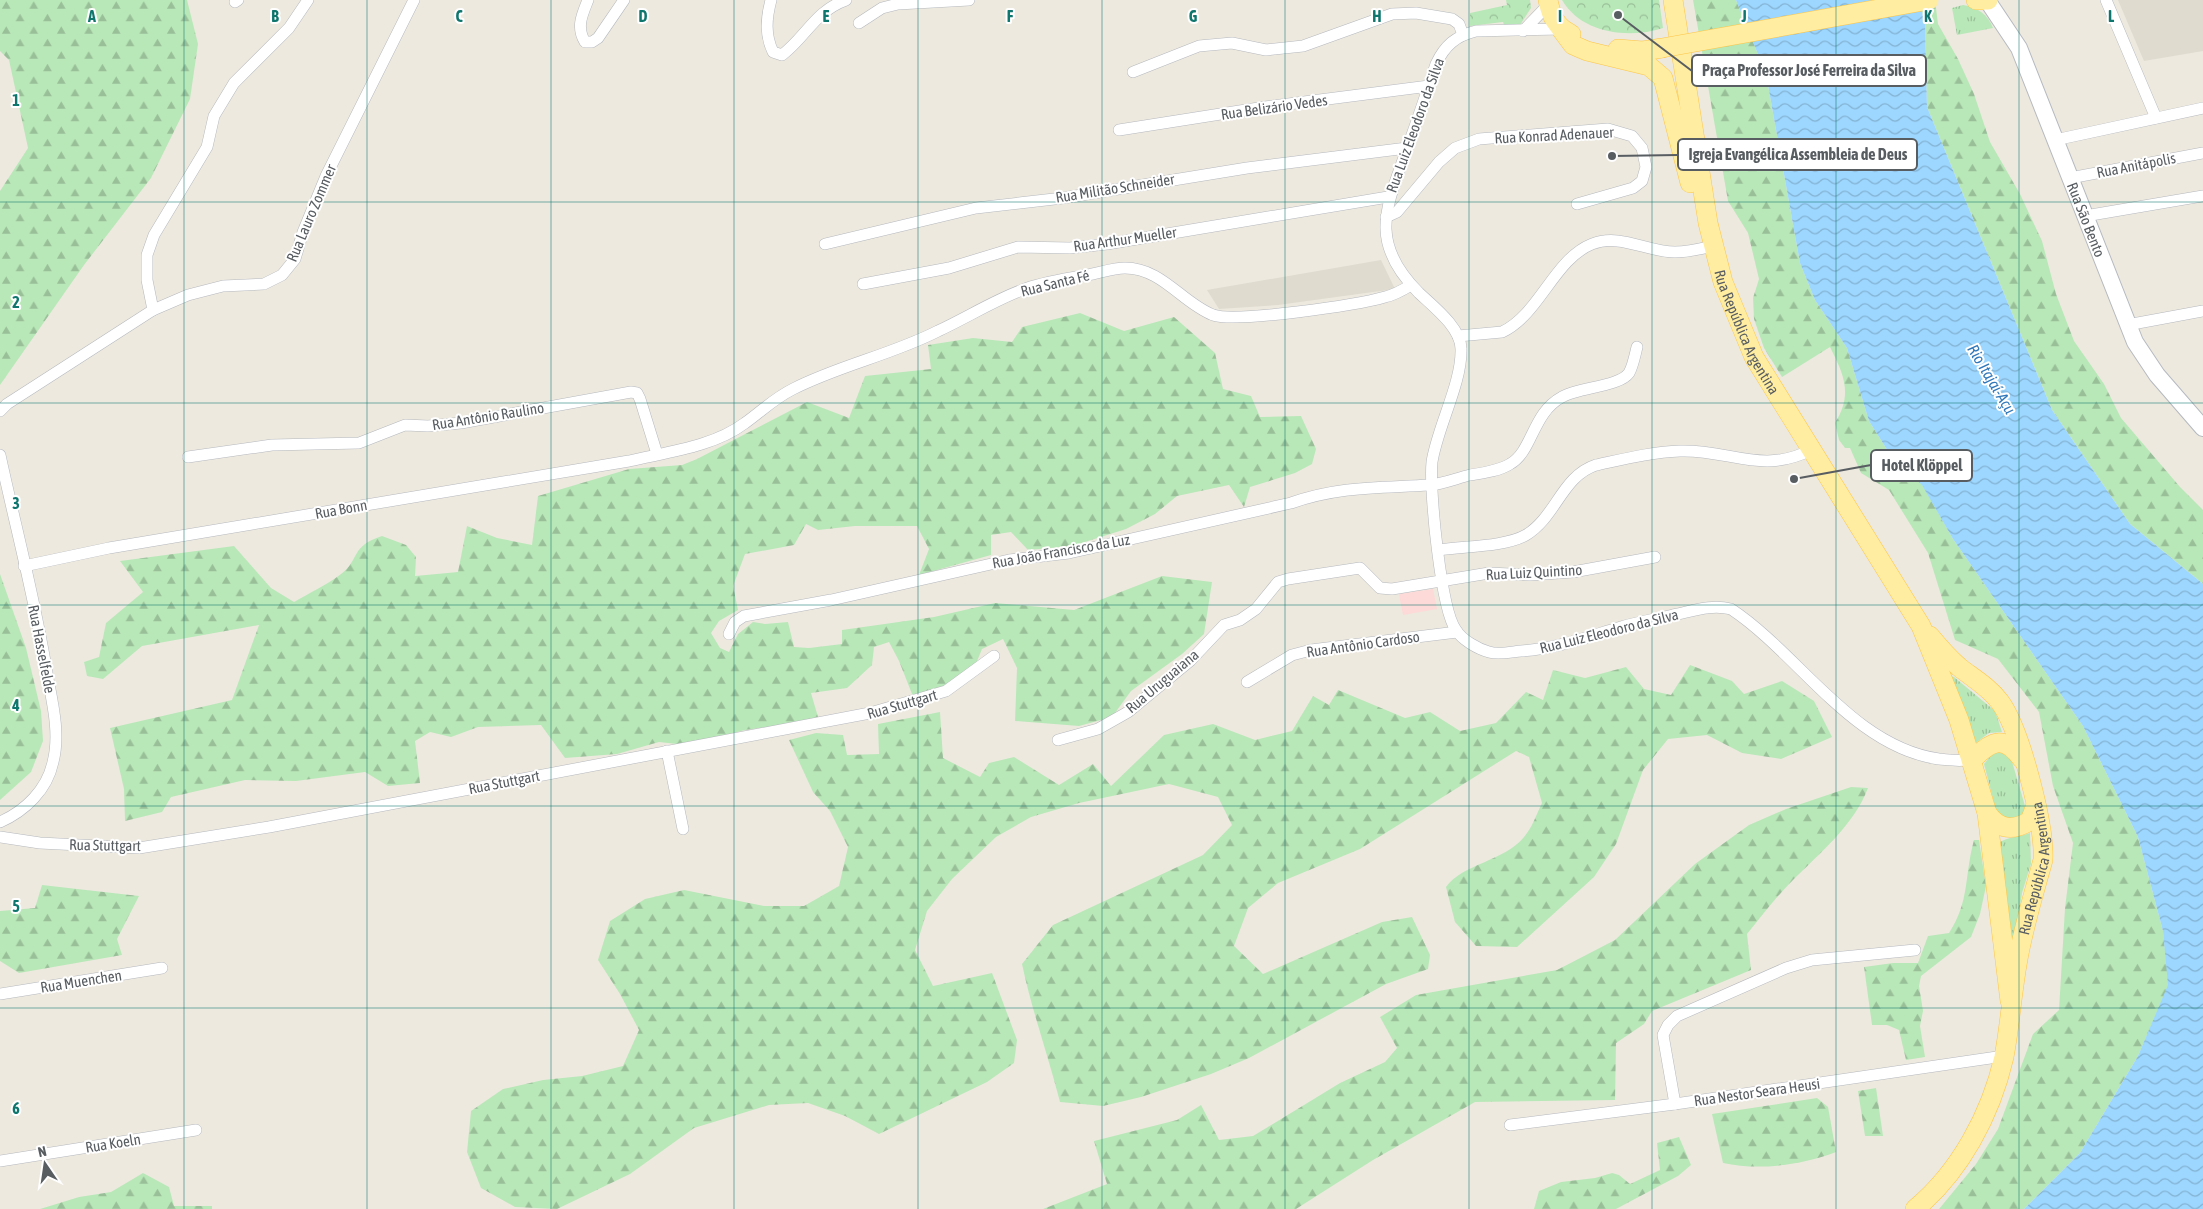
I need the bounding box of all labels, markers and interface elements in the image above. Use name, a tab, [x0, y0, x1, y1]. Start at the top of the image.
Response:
text: A	[87, 7, 96, 25]
text: B	[271, 7, 279, 25]
text: C	[455, 7, 463, 25]
text: D	[639, 7, 648, 25]
text: E	[823, 7, 830, 25]
text: F	[1007, 7, 1014, 25]
text: G	[1189, 7, 1198, 25]
text: H	[1372, 7, 1382, 25]
text: I	[1558, 7, 1562, 25]
text: J	[1740, 7, 1747, 25]
text: K	[1924, 7, 1932, 25]
text: L	[2108, 7, 2115, 25]
street label: Rua Luiz Eleodoro da Silva	[1383, 55, 1447, 195]
callout: Praça Professor José Ferreira da Silva	[1692, 55, 1926, 86]
text: Praça Professor José Ferreira da Silva	[1702, 61, 1916, 79]
text: 1	[12, 91, 20, 109]
street label: Rua Belizário Vedes	[1220, 91, 1328, 123]
street label: Rua Konrad Adenauer	[1494, 123, 1615, 147]
callout: Igreja Evangélica Assembleia de Deus	[1678, 139, 1917, 170]
text: Igreja Evangélica Assembleia de Deus	[1689, 145, 1908, 163]
street label: Rua Anitápolis	[2095, 149, 2177, 181]
street label: Rua Lauro Zommer	[283, 161, 339, 264]
street label: Rua Militão Schneider	[1054, 170, 1176, 206]
street label: Rua São Bento	[2064, 180, 2109, 259]
street label: Rua Arthur Mueller	[1072, 223, 1178, 255]
street label: Rua Santa Fé	[1019, 266, 1091, 300]
street label: Rua República Argentina	[1712, 268, 1783, 397]
text: 2	[12, 293, 20, 311]
water label: Rio Itajaí-Açu	[1963, 341, 2020, 418]
street label: Rua Antônio Raulino	[431, 399, 545, 433]
callout: Hotel Klöppel	[1871, 450, 1972, 481]
text: Hotel Klöppel	[1881, 456, 1963, 474]
text: 3	[12, 494, 20, 512]
street label: Rua Bonn	[314, 496, 368, 522]
street label: Rua João Francisco da Luz	[991, 530, 1132, 571]
street label: Rua Luiz Quintino	[1485, 561, 1583, 583]
street label: Rua Hasselfelde	[25, 603, 59, 695]
street label: Rua Luiz Eleodoro da Silva	[1538, 606, 1680, 656]
street label: Rua Antônio Cardoso	[1305, 628, 1421, 660]
street label: Rua Uruguaiana	[1122, 646, 1202, 716]
street label: Rua Stuttgart	[865, 686, 939, 722]
text: 4	[11, 696, 20, 714]
street label: Rua Stuttgart	[467, 767, 541, 797]
street label: Rua República Argentina	[2015, 801, 2052, 936]
street label: Rua Stuttgart	[69, 836, 141, 854]
text: 5	[12, 897, 20, 915]
street label: Rua Muenchen	[39, 966, 123, 996]
street label: Rua Nestor Seara Heusi	[1693, 1075, 1821, 1109]
text: 6	[12, 1099, 20, 1117]
street label: Rua Koeln	[84, 1130, 142, 1156]
north arrow	[20, 1139, 70, 1189]
text: N	[36, 1143, 48, 1160]

